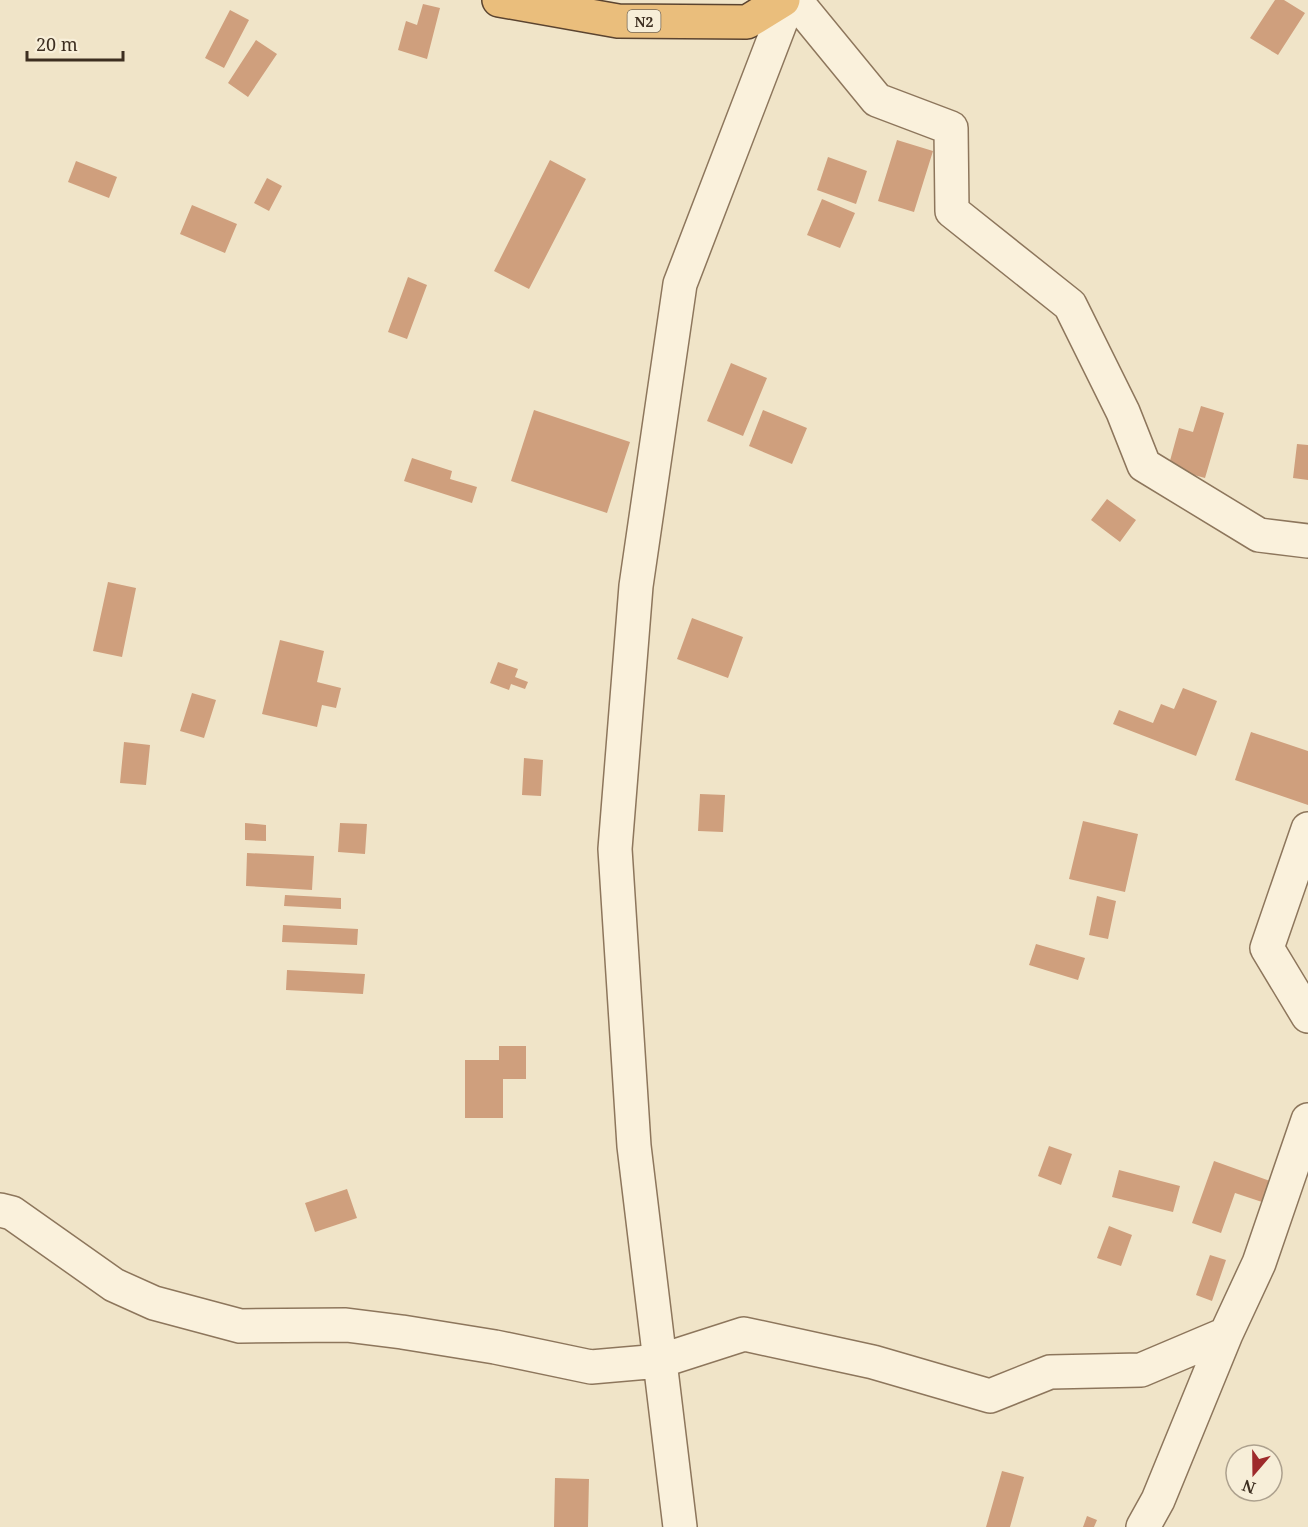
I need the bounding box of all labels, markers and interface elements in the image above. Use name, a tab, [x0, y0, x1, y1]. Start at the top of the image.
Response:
road number: N2	[628, 10, 660, 32]
scale bar	[27, 24, 123, 62]
text: 20 m	[36, 32, 78, 56]
north arrow	[1224, 1443, 1284, 1503]
text: N	[1239, 1474, 1259, 1500]

